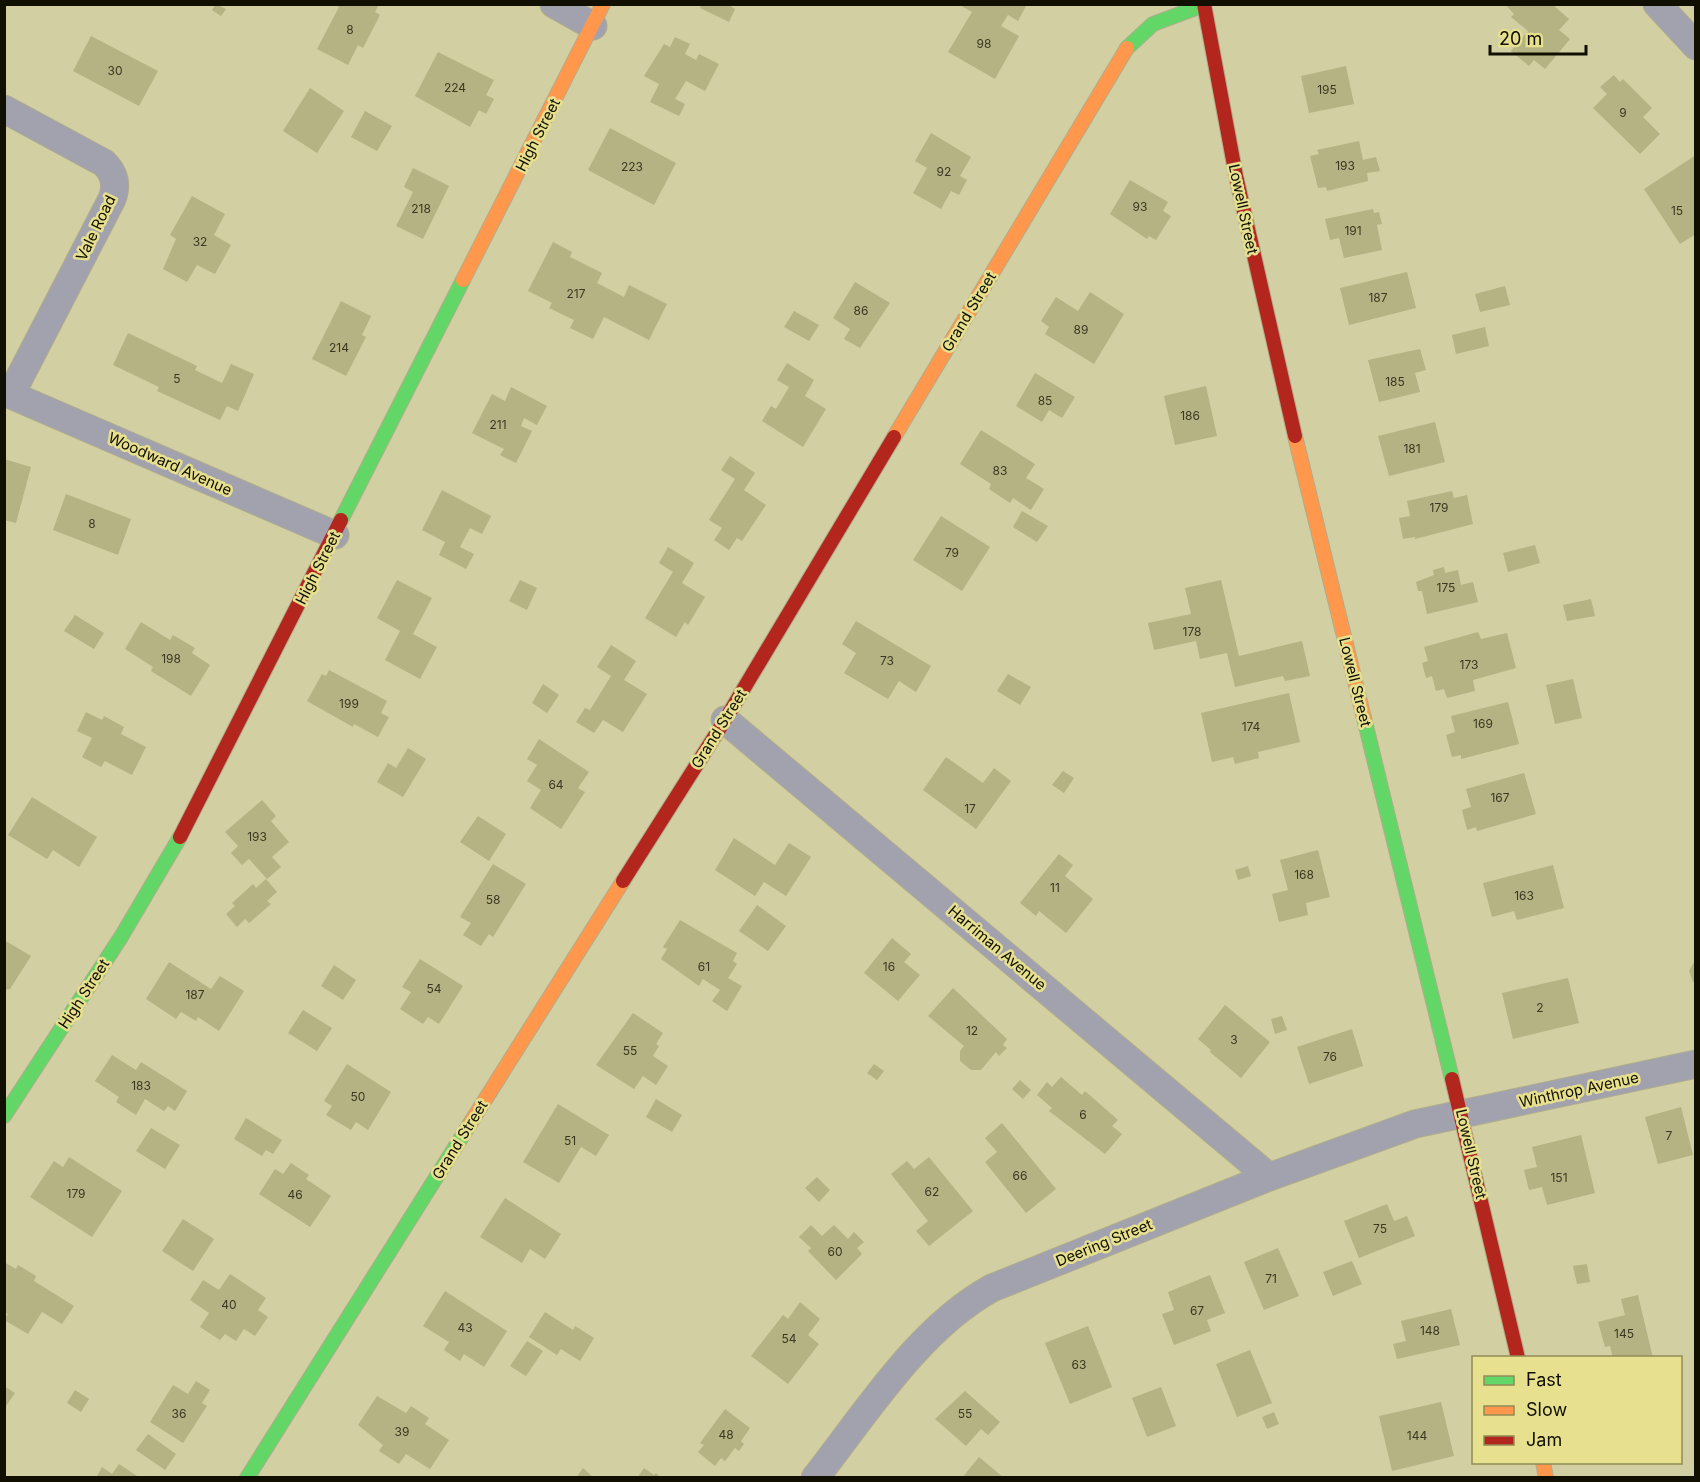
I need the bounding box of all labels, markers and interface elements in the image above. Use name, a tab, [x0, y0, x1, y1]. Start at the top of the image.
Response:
scale bar	[1490, 18, 1586, 56]
house number: 8	[346, 22, 354, 37]
text: 20 m	[1499, 28, 1542, 49]
house number: 98	[977, 36, 991, 51]
house number: 30	[108, 63, 122, 78]
house number: 224	[444, 80, 466, 95]
house number: 195	[1317, 82, 1337, 97]
street label: High Street	[511, 95, 564, 174]
house number: 9	[1619, 105, 1627, 120]
house number: 193	[1335, 158, 1355, 173]
house number: 223	[621, 159, 643, 174]
street label: Lowell Street	[1225, 162, 1262, 256]
house number: 92	[937, 164, 951, 179]
street label: Vale Road	[71, 192, 120, 264]
house number: 93	[1133, 199, 1147, 214]
house number: 218	[411, 201, 431, 216]
house number: 15	[1671, 203, 1683, 218]
house number: 191	[1344, 223, 1362, 238]
house number: 32	[193, 234, 207, 249]
street label: Grand Street	[937, 268, 1000, 355]
house number: 217	[567, 286, 586, 301]
house number: 187	[1368, 290, 1388, 305]
house number: 86	[854, 303, 868, 318]
house number: 89	[1074, 322, 1088, 337]
house number: 214	[329, 340, 349, 355]
house number: 5	[173, 371, 181, 386]
house number: 185	[1385, 374, 1405, 389]
house number: 85	[1038, 393, 1052, 408]
house number: 186	[1180, 408, 1200, 423]
house number: 211	[489, 417, 507, 432]
street label: Woodward Avenue	[105, 428, 235, 499]
house number: 181	[1403, 441, 1421, 456]
house number: 83	[993, 463, 1007, 478]
house number: 179	[1430, 500, 1449, 515]
house number: 8	[88, 516, 96, 531]
street label: High Street	[291, 528, 344, 607]
house number: 79	[945, 545, 959, 560]
house number: 175	[1437, 580, 1455, 595]
house number: 178	[1183, 624, 1201, 639]
street label: Lowell Street	[1335, 635, 1376, 729]
house number: 198	[161, 651, 181, 666]
house number: 73	[880, 653, 894, 668]
house number: 173	[1460, 657, 1478, 672]
street label: Grand Street	[687, 686, 750, 772]
house number: 199	[339, 696, 359, 711]
house number: 169	[1473, 716, 1493, 731]
house number: 174	[1242, 719, 1261, 734]
house number: 64	[548, 777, 564, 792]
house number: 167	[1490, 790, 1510, 805]
house number: 17	[964, 801, 976, 816]
house number: 193	[247, 829, 267, 844]
house number: 168	[1294, 867, 1314, 882]
house number: 11	[1050, 880, 1060, 895]
house number: 163	[1514, 888, 1534, 903]
house number: 58	[486, 892, 500, 907]
street label: Harriman Avenue	[944, 901, 1050, 994]
street label: High Street	[54, 955, 113, 1032]
house number: 61	[698, 959, 710, 974]
house number: 16	[883, 959, 895, 974]
house number: 54	[426, 981, 442, 996]
house number: 187	[185, 987, 205, 1002]
house number: 2	[1536, 1000, 1544, 1015]
house number: 12	[966, 1023, 978, 1038]
house number: 3	[1230, 1032, 1238, 1047]
house number: 55	[623, 1043, 637, 1058]
house number: 76	[1323, 1049, 1337, 1064]
street label: Winthrop Avenue	[1517, 1068, 1640, 1111]
house number: 183	[131, 1078, 151, 1093]
house number: 50	[351, 1089, 365, 1104]
street label: Grand Street	[428, 1097, 491, 1183]
house number: 6	[1079, 1107, 1087, 1122]
street label: Lowell Street	[1452, 1107, 1491, 1201]
house number: 7	[1666, 1128, 1673, 1143]
house number: 51	[564, 1133, 576, 1148]
house number: 66	[1013, 1168, 1027, 1183]
house number: 151	[1550, 1170, 1568, 1185]
house number: 62	[925, 1184, 939, 1199]
house number: 179	[67, 1186, 86, 1201]
house number: 46	[287, 1187, 303, 1202]
street label: Deering Street	[1053, 1215, 1155, 1271]
house number: 75	[1373, 1221, 1387, 1236]
house number: 60	[827, 1244, 843, 1259]
house number: 71	[1265, 1271, 1277, 1286]
house number: 40	[221, 1297, 237, 1312]
house number: 67	[1190, 1303, 1204, 1318]
house number: 43	[457, 1320, 473, 1335]
house number: 148	[1420, 1323, 1440, 1338]
house number: 145	[1614, 1326, 1634, 1341]
house number: 54	[781, 1331, 797, 1346]
legend	[1472, 1356, 1682, 1464]
house number: 63	[1072, 1357, 1086, 1372]
text: Fast	[1526, 1369, 1562, 1390]
text: Slow	[1526, 1399, 1567, 1420]
house number: 36	[172, 1406, 186, 1421]
house number: 55	[958, 1406, 972, 1421]
house number: 39	[395, 1424, 409, 1439]
house number: 48	[718, 1427, 734, 1442]
house number: 144	[1407, 1428, 1427, 1443]
text: Jam	[1526, 1429, 1562, 1450]

